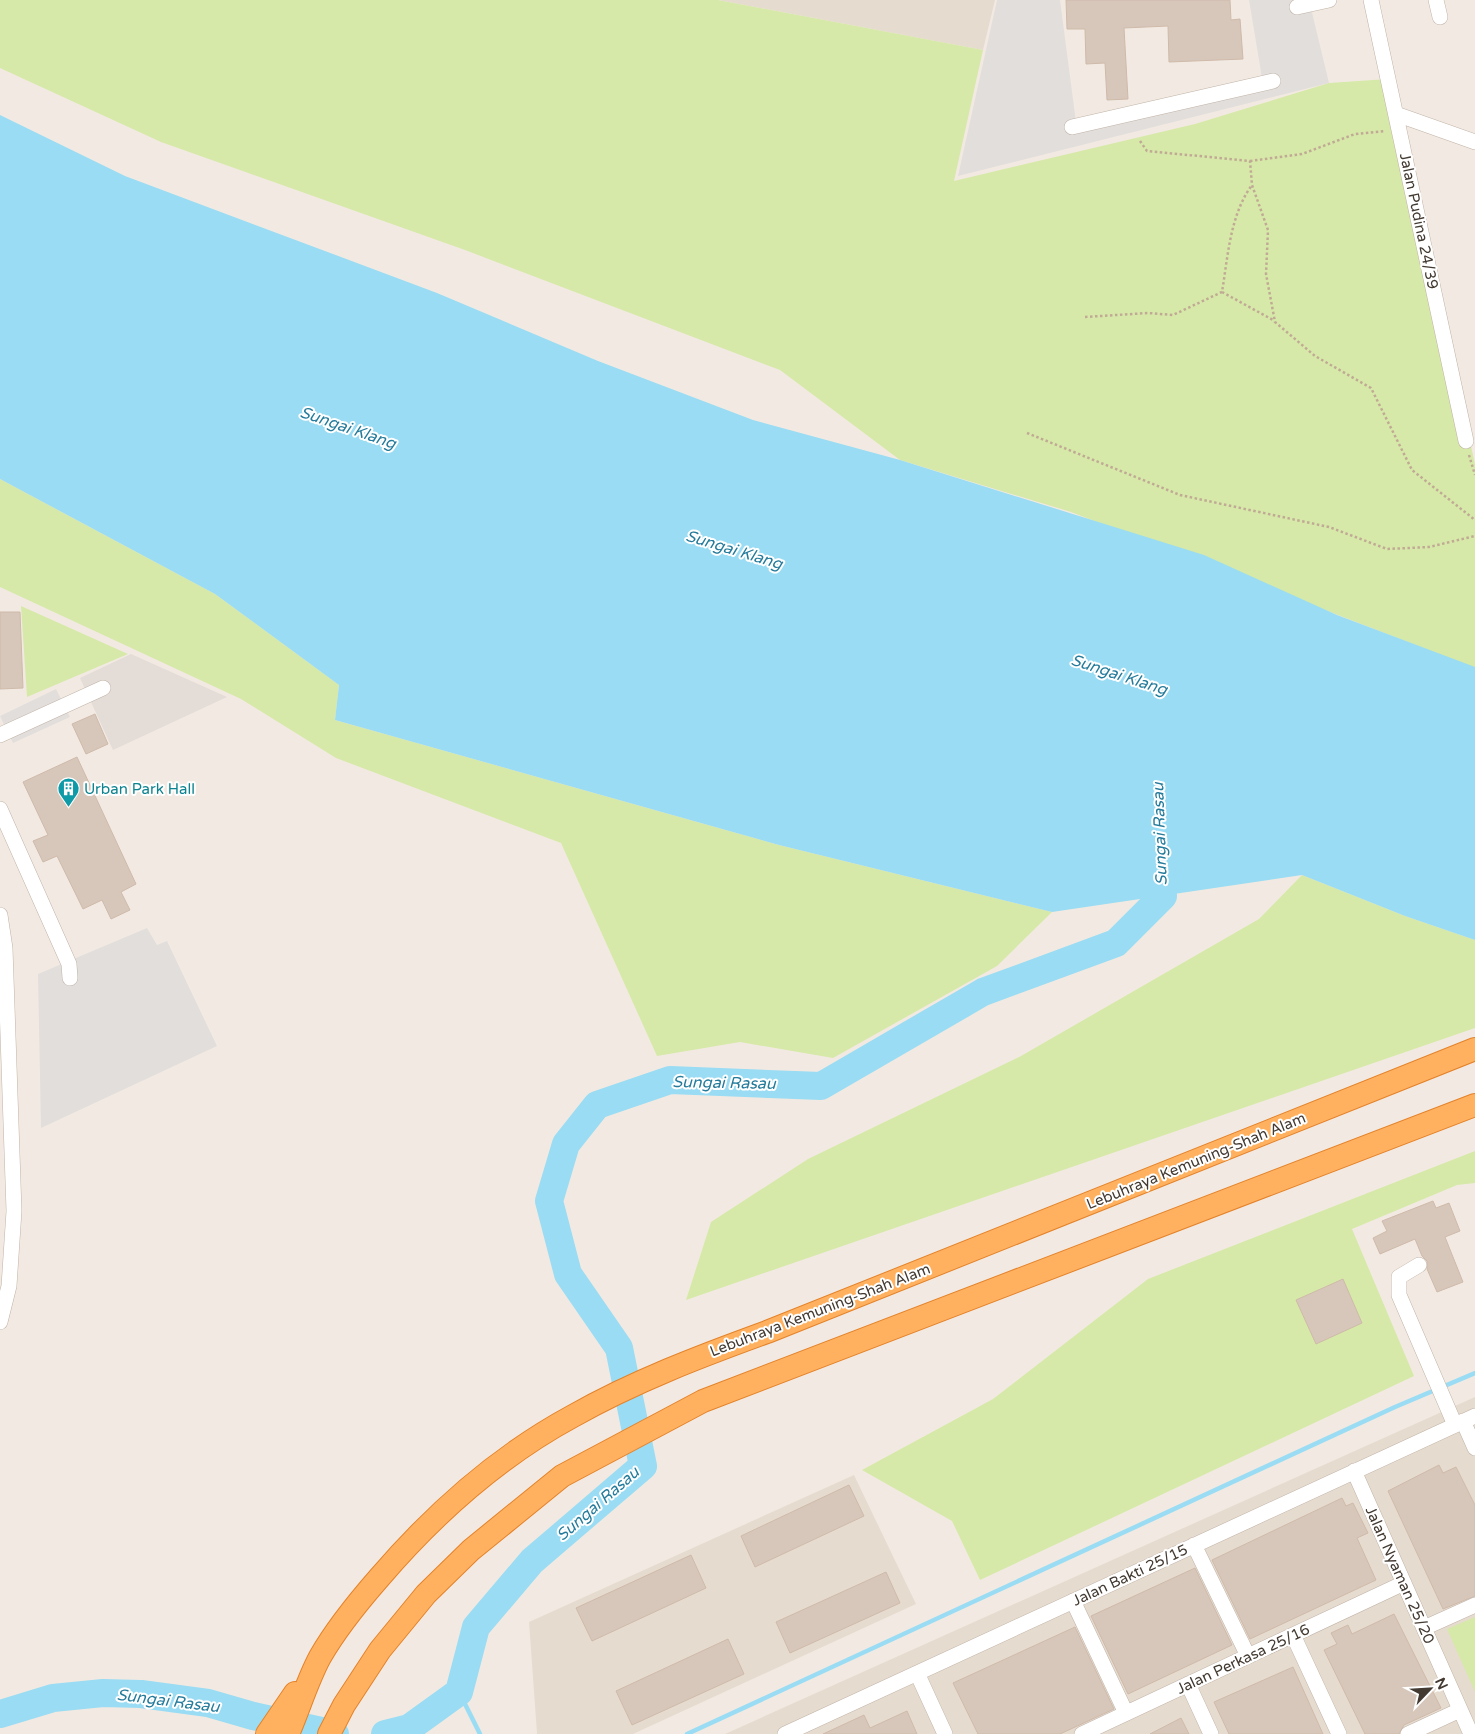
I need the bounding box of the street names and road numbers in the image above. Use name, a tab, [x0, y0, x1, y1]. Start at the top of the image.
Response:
street label: Jalan Pudina 24/39	[1396, 151, 1442, 291]
street label: Lebuhraya Kemuning-Shah Alam	[1084, 1109, 1308, 1213]
street label: Lebuhraya Kemuning-Shah Alam	[707, 1260, 933, 1360]
street label: Jalan Nyaman 25/20	[1362, 1504, 1438, 1646]
street label: Jalan Bakti 25/15	[1069, 1540, 1191, 1610]
street label: Jalan Perkasa 25/16	[1173, 1620, 1313, 1698]

